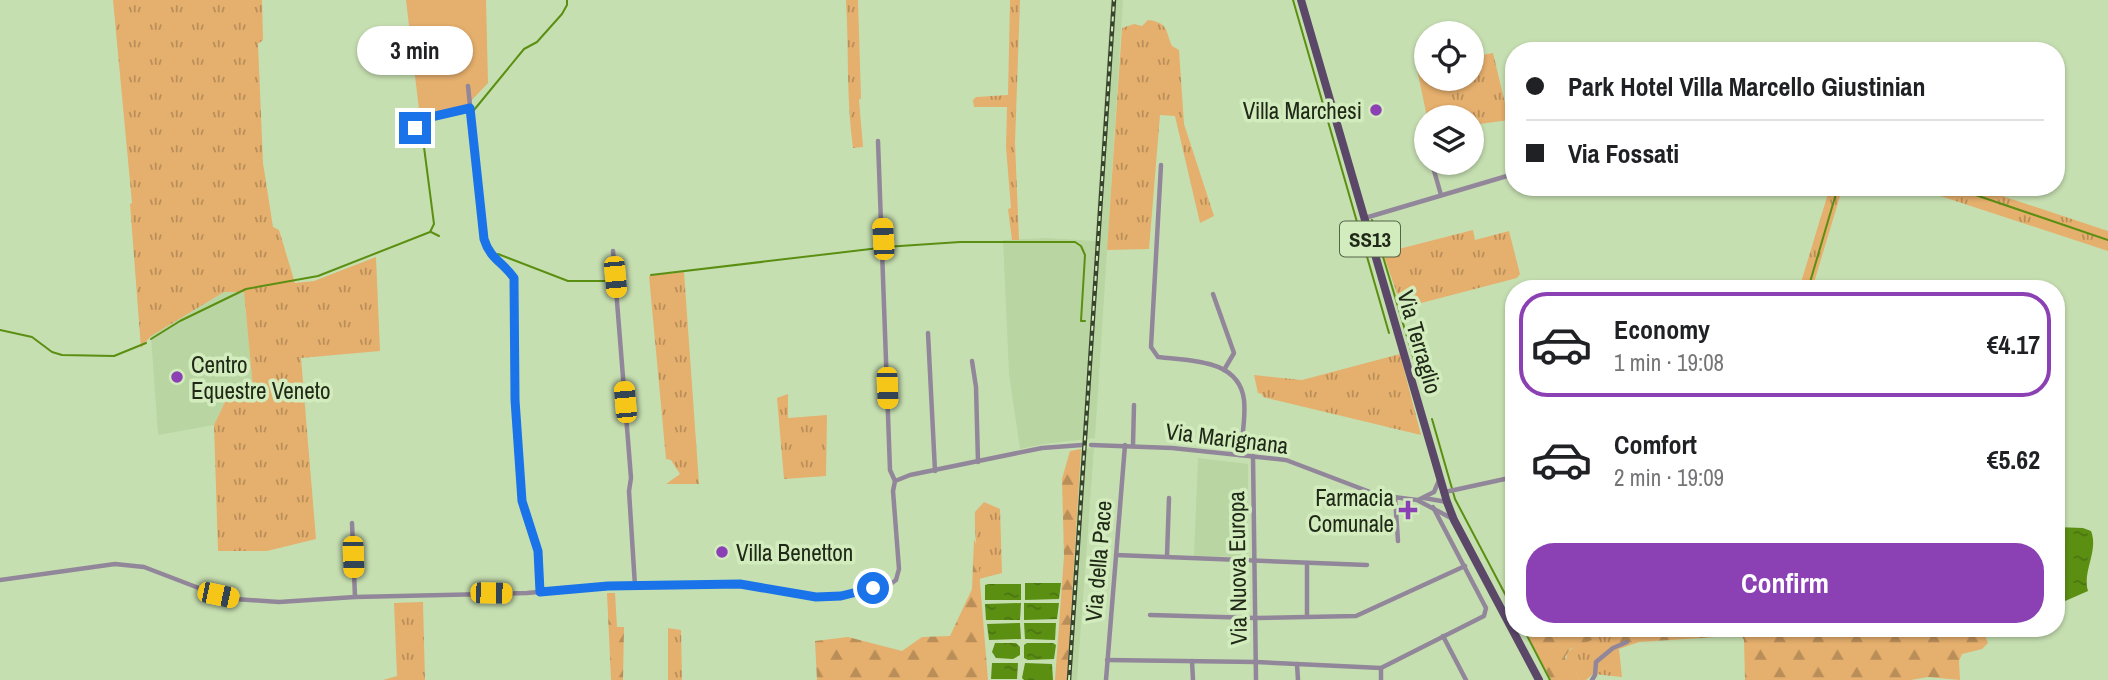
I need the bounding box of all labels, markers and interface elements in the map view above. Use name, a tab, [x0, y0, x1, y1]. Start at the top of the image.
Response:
map controls	[1414, 21, 1484, 175]
button: locate	[1414, 21, 1484, 91]
callout: 3 min	[357, 26, 473, 76]
text: 3 min	[390, 35, 440, 66]
text: Park Hotel Villa Marcello Giustinian	[1568, 69, 1926, 104]
place label: Villa Marchesi	[1243, 95, 1362, 126]
marker: Villa Marchesi	[1368, 102, 1384, 118]
button: layers	[1414, 105, 1484, 175]
route end	[399, 112, 431, 144]
text: Via Fossati	[1568, 136, 1679, 171]
car	[872, 217, 895, 261]
road number: SS13	[1340, 222, 1400, 256]
car	[603, 255, 628, 299]
street label: Via Terraglio	[1390, 287, 1450, 397]
text: Economy	[1614, 312, 1710, 347]
icon: car	[1530, 313, 1593, 376]
text: €4.17	[1987, 327, 2040, 362]
text: 1 min · 19:08	[1614, 347, 1724, 378]
place label: Centro Equestre Veneto	[191, 349, 330, 406]
car	[876, 367, 899, 409]
marker: Centro Equestre Veneto	[169, 369, 185, 385]
car	[613, 380, 638, 424]
street label: Via Marignana	[1164, 415, 1291, 461]
text: Comfort	[1614, 427, 1697, 462]
icon: car	[1530, 428, 1593, 491]
text: €5.62	[1987, 442, 2040, 477]
text: 2 min · 19:09	[1614, 462, 1724, 493]
place label: Farmacia Comunale	[1308, 482, 1395, 539]
street label: Via Nuova Europa	[1220, 490, 1254, 645]
street label: Via della Pace	[1077, 499, 1119, 623]
marker: Farmacia Comunale	[1400, 502, 1416, 518]
car	[342, 536, 365, 578]
place label: Villa Benetton	[736, 537, 853, 568]
button: Confirm	[1526, 543, 2044, 623]
marker: Villa Benetton	[714, 544, 730, 560]
route start	[857, 572, 889, 604]
car	[196, 580, 241, 610]
car	[470, 582, 513, 604]

